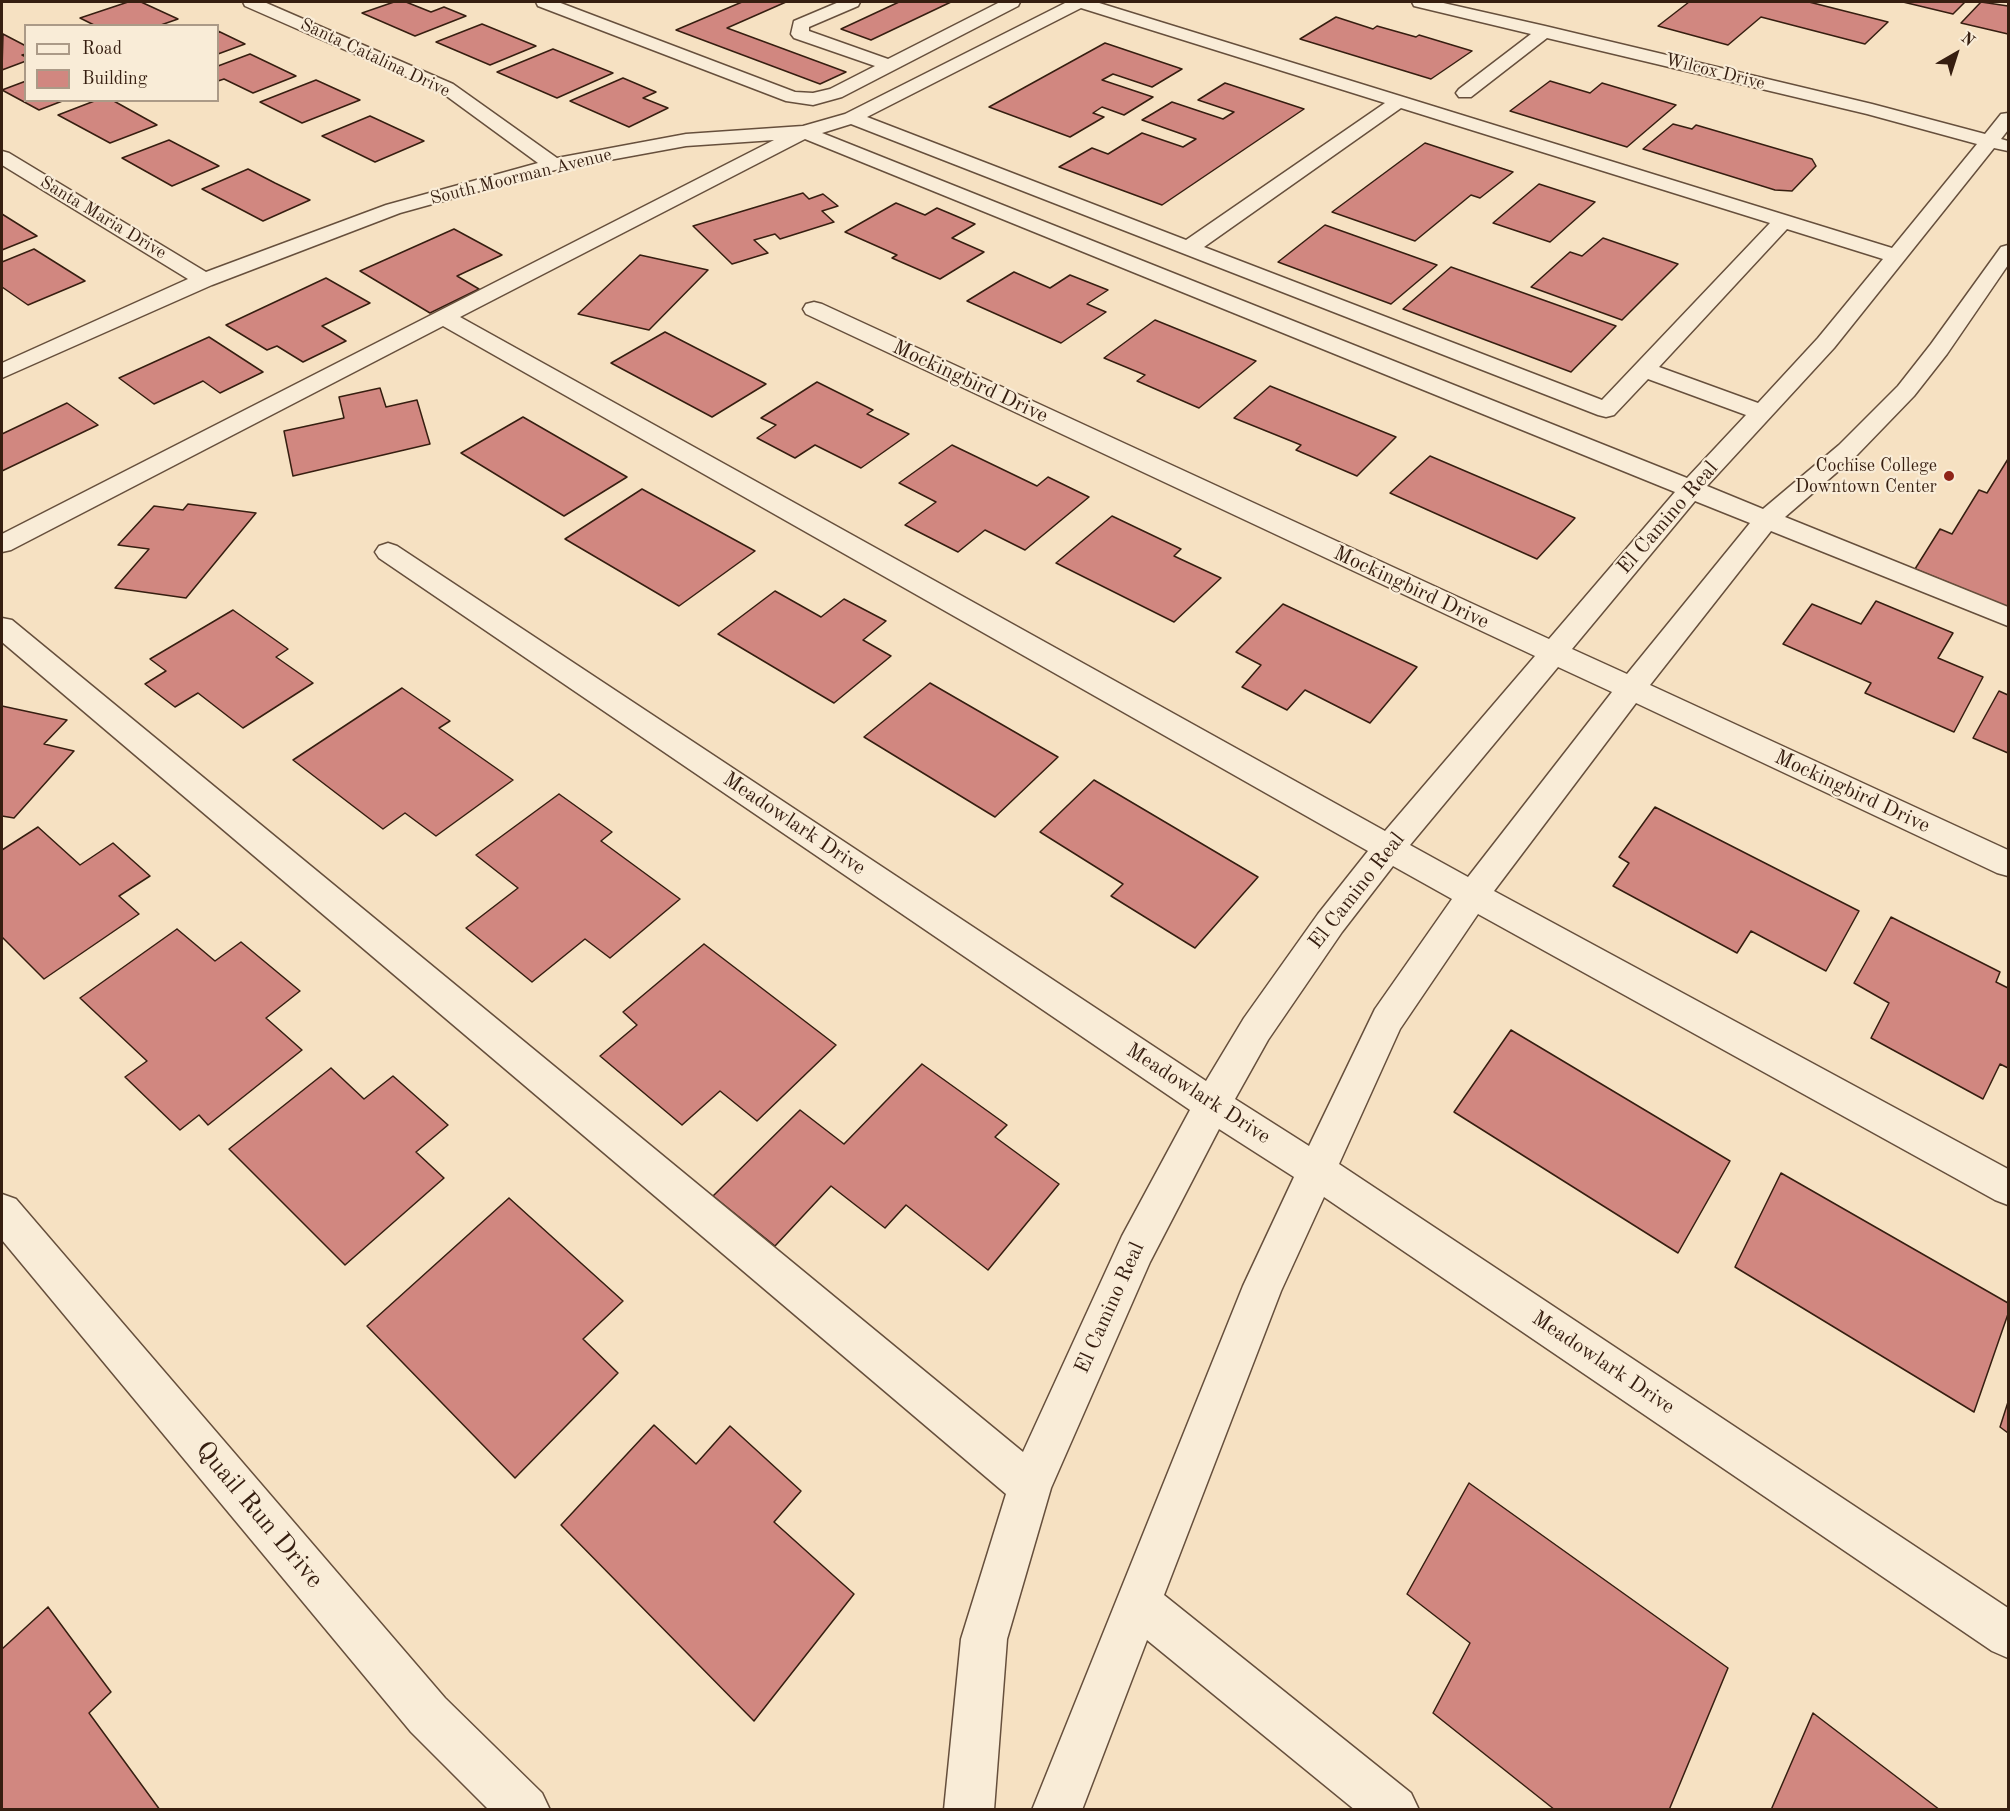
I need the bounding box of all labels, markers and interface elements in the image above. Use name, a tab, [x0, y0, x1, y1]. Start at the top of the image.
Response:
street label: Santa Catalina Drive	[297, 14, 453, 102]
legend	[24, 24, 219, 102]
north arrow	[1926, 24, 1986, 84]
text: N	[1958, 30, 1977, 50]
text: Road	[82, 40, 122, 58]
street label: Wilcox Drive	[1663, 49, 1767, 95]
text: Building	[82, 70, 147, 88]
street label: South Moorman Avenue	[428, 144, 614, 210]
street label: Santa Maria Drive	[36, 172, 170, 264]
street label: Mockingbird Drive	[888, 335, 1052, 429]
place label: Cochise College Downtown Center	[1795, 455, 1937, 498]
street label: El Camino Real	[1612, 456, 1724, 580]
marker: Cochise College Downtown Center	[1942, 469, 1956, 483]
street label: Mockingbird Drive	[1329, 541, 1493, 635]
street label: Mockingbird Drive	[1770, 745, 1934, 839]
street label: Meadowlark Drive	[718, 767, 870, 881]
street label: El Camino Real	[1304, 828, 1410, 954]
street label: Meadowlark Drive	[1121, 1038, 1275, 1150]
street label: El Camino Real	[1070, 1238, 1150, 1378]
street label: Meadowlark Drive	[1527, 1306, 1679, 1420]
street label: Quail Run Drive	[188, 1435, 330, 1595]

